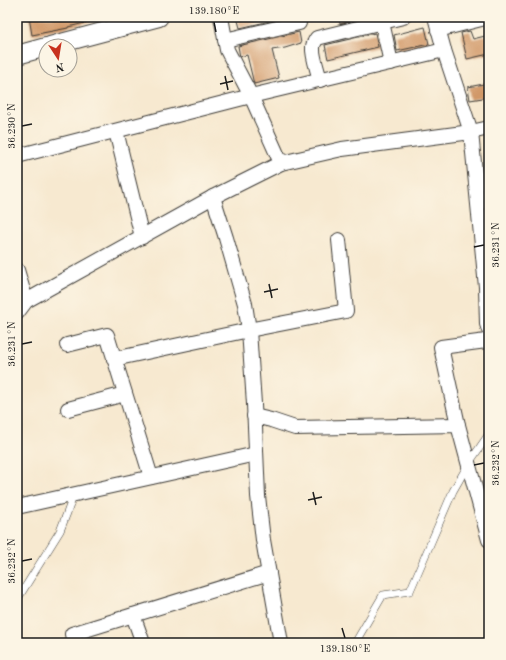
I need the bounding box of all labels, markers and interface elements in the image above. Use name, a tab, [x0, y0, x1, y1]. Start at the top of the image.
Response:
text: 139.180°E	[189, 6, 239, 16]
north arrow	[38, 38, 78, 78]
text: N	[54, 60, 65, 73]
text: 36.230°N	[7, 103, 17, 149]
text: 36.231°N	[491, 222, 501, 268]
text: 36.231°N	[7, 321, 17, 367]
text: 36.232°N	[491, 440, 501, 486]
text: 36.232°N	[7, 538, 17, 584]
text: 139.180°E	[320, 644, 370, 654]

